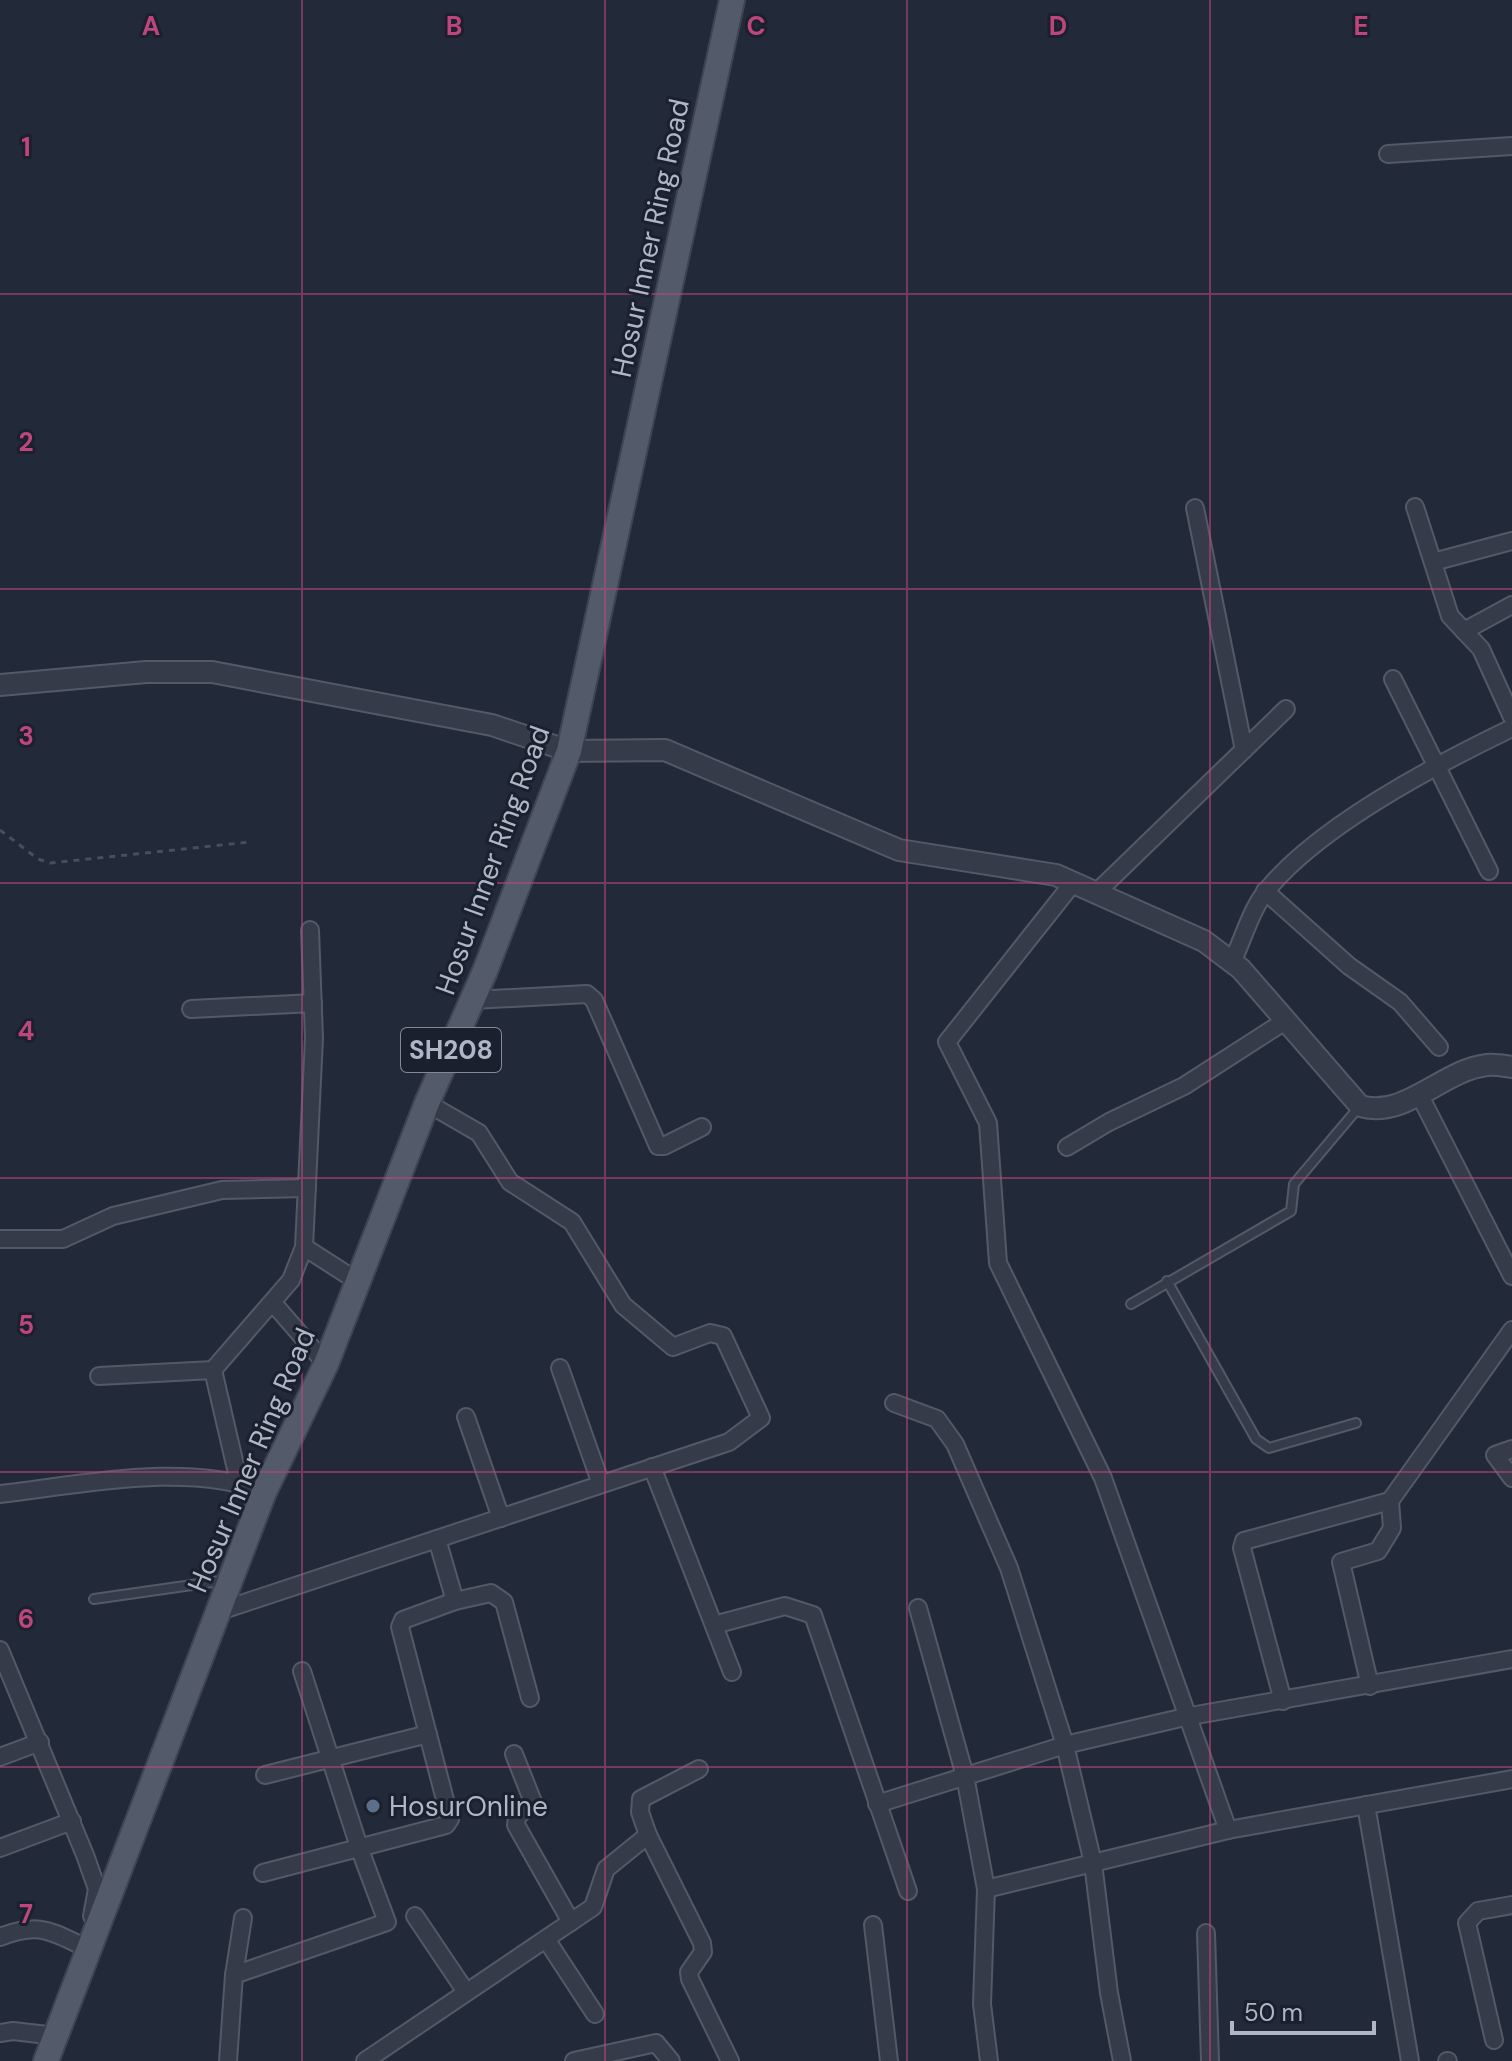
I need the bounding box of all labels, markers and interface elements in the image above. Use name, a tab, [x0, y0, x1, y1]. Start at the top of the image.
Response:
text: A	[142, 9, 160, 43]
text: B	[446, 9, 462, 43]
text: C	[746, 9, 766, 43]
text: D	[1049, 9, 1067, 43]
text: E	[1353, 9, 1369, 43]
street label: Hosur Inner Ring Road	[603, 96, 698, 381]
text: 1	[21, 130, 31, 164]
text: 2	[18, 425, 34, 459]
text: 3	[18, 719, 34, 753]
street label: Hosur Inner Ring Road	[427, 721, 558, 1000]
text: 4	[18, 1014, 34, 1048]
road number: SH208	[401, 1028, 501, 1072]
text: 5	[18, 1308, 34, 1342]
street label: Hosur Inner Ring Road	[179, 1322, 324, 1598]
text: 6	[18, 1602, 34, 1636]
place label: HosurOnline	[389, 1788, 548, 1825]
marker: HosurOnline	[364, 1797, 382, 1815]
text: 7	[19, 1897, 33, 1931]
scale bar	[1232, 1985, 1374, 2035]
text: 50 m	[1244, 1997, 1303, 2028]

